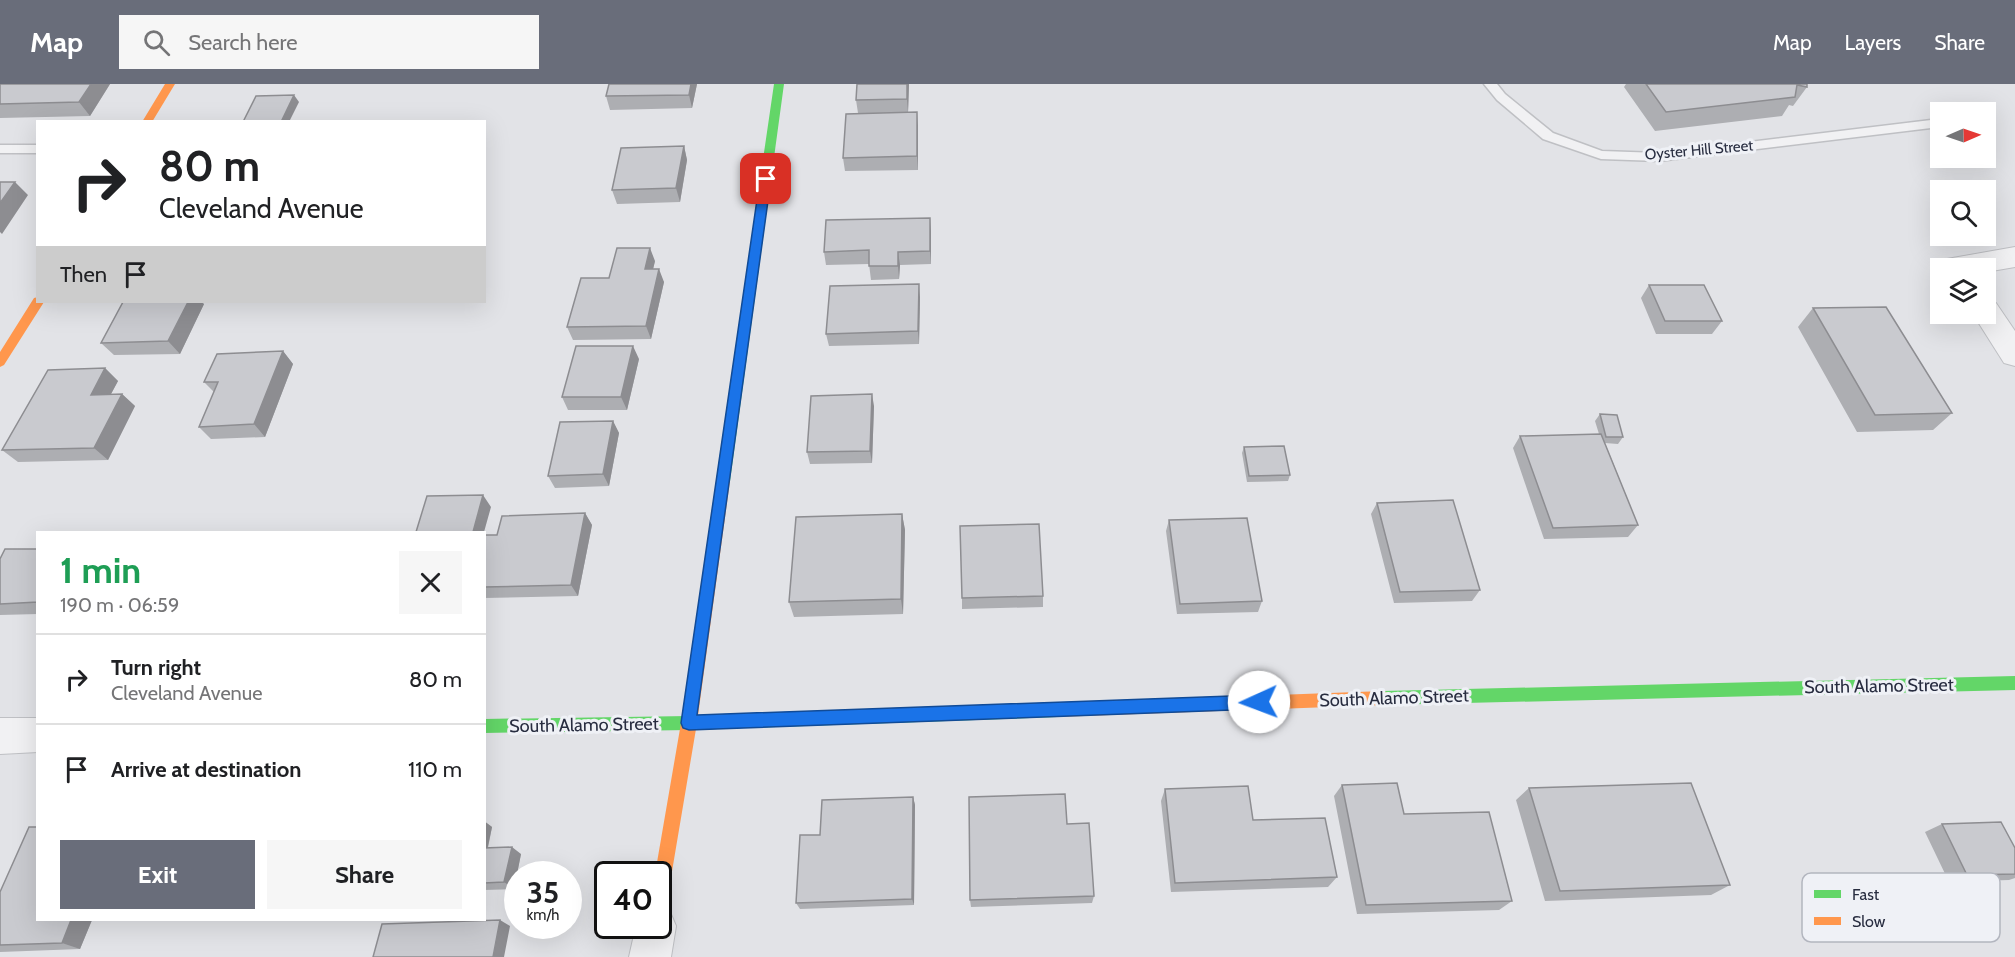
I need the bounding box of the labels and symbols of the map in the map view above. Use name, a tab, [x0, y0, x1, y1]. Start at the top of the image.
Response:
north arrow	[1930, 102, 1996, 168]
street label: Oyster Hill Street	[1644, 136, 1754, 164]
pin	[740, 153, 791, 204]
position arrow	[1227, 670, 1291, 734]
street label: South Alamo Street	[1804, 674, 1954, 698]
street label: South Alamo Street	[1319, 684, 1469, 712]
street label: South Alamo Street	[509, 713, 659, 737]
speed limit sign: 40	[594, 861, 672, 939]
legend	[1802, 873, 2000, 942]
text: Fast	[1852, 885, 1880, 904]
text: Slow	[1852, 912, 1886, 931]

